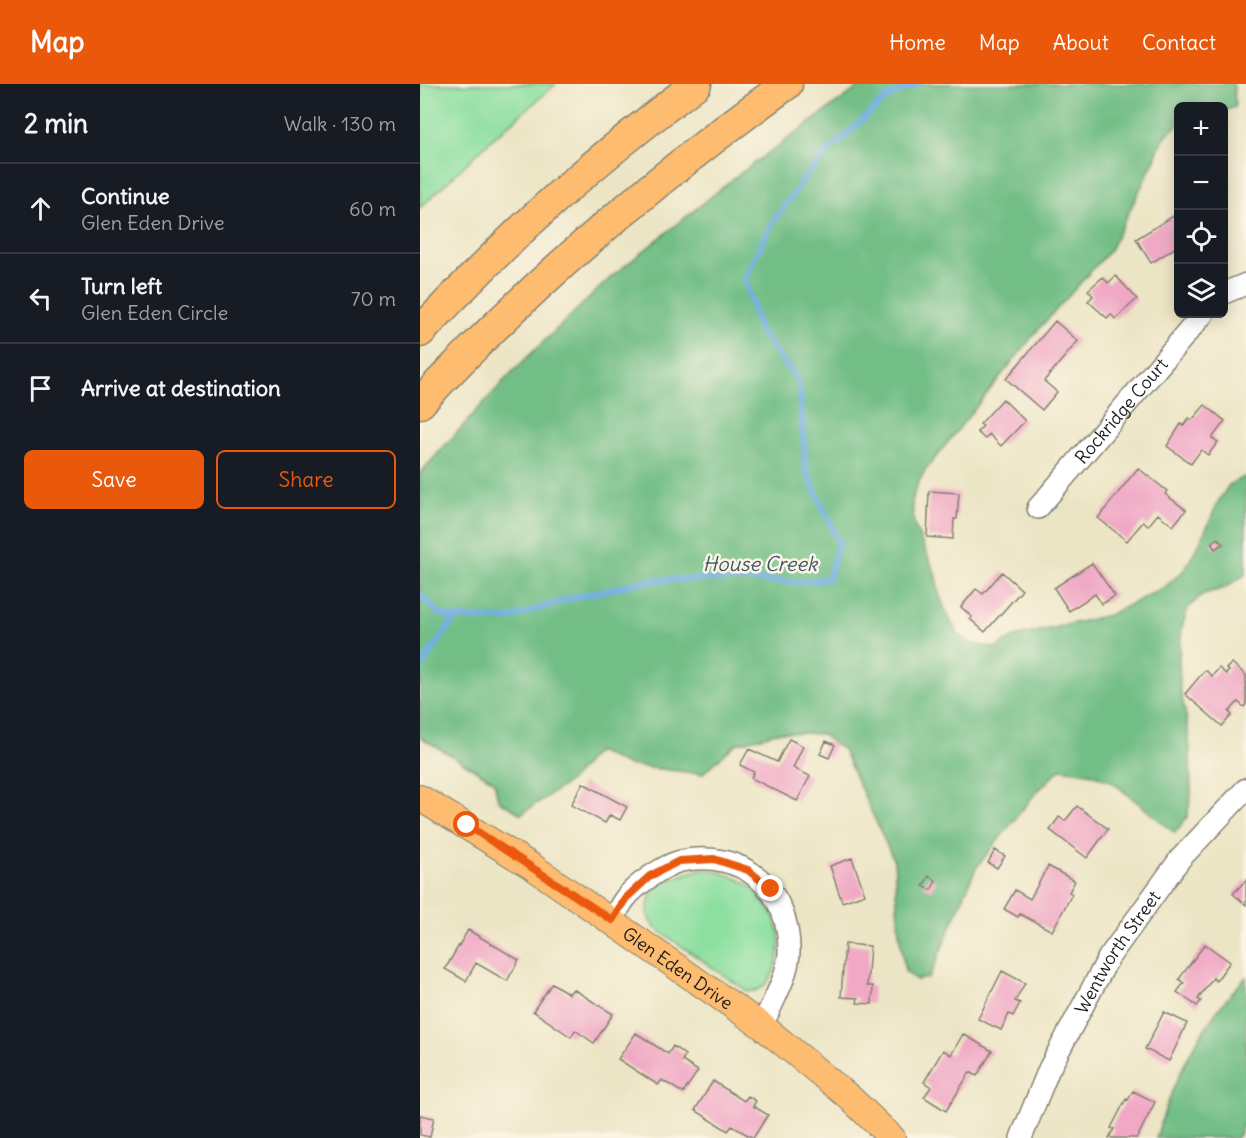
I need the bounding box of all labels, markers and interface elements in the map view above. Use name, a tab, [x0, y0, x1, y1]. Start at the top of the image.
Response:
text: Map	[30, 24, 84, 60]
text: Home	[889, 29, 946, 56]
text: Map	[979, 29, 1020, 56]
text: About	[1053, 29, 1109, 56]
text: Contact	[1142, 29, 1216, 56]
map controls	[1174, 102, 1228, 318]
button: +	[1174, 102, 1228, 156]
text: 2 min	[24, 107, 88, 140]
text: Walk · 130 m	[284, 111, 396, 136]
button: −	[1174, 156, 1228, 210]
text: Continue	[81, 182, 170, 210]
icon: ahead	[24, 192, 57, 225]
text: 60 m	[349, 196, 396, 221]
text: Glen Eden Drive	[81, 210, 225, 235]
button: locate	[1174, 210, 1228, 264]
button: layers	[1174, 264, 1228, 318]
text: Turn left	[81, 272, 162, 300]
icon: left	[24, 282, 57, 315]
text: 70 m	[351, 286, 396, 311]
text: Glen Eden Circle	[81, 300, 228, 325]
street label: Rockridge Court	[1070, 353, 1172, 468]
icon: arrive	[24, 372, 57, 405]
text: Arrive at destination	[81, 374, 281, 402]
button: Save	[24, 450, 204, 509]
button: Share	[216, 450, 396, 509]
water label: House Creek	[703, 551, 819, 576]
route start	[453, 811, 479, 837]
route end	[757, 875, 783, 901]
street label: Wentworth Street	[1069, 886, 1165, 1018]
street label: Glen Eden Drive	[618, 921, 738, 1014]

